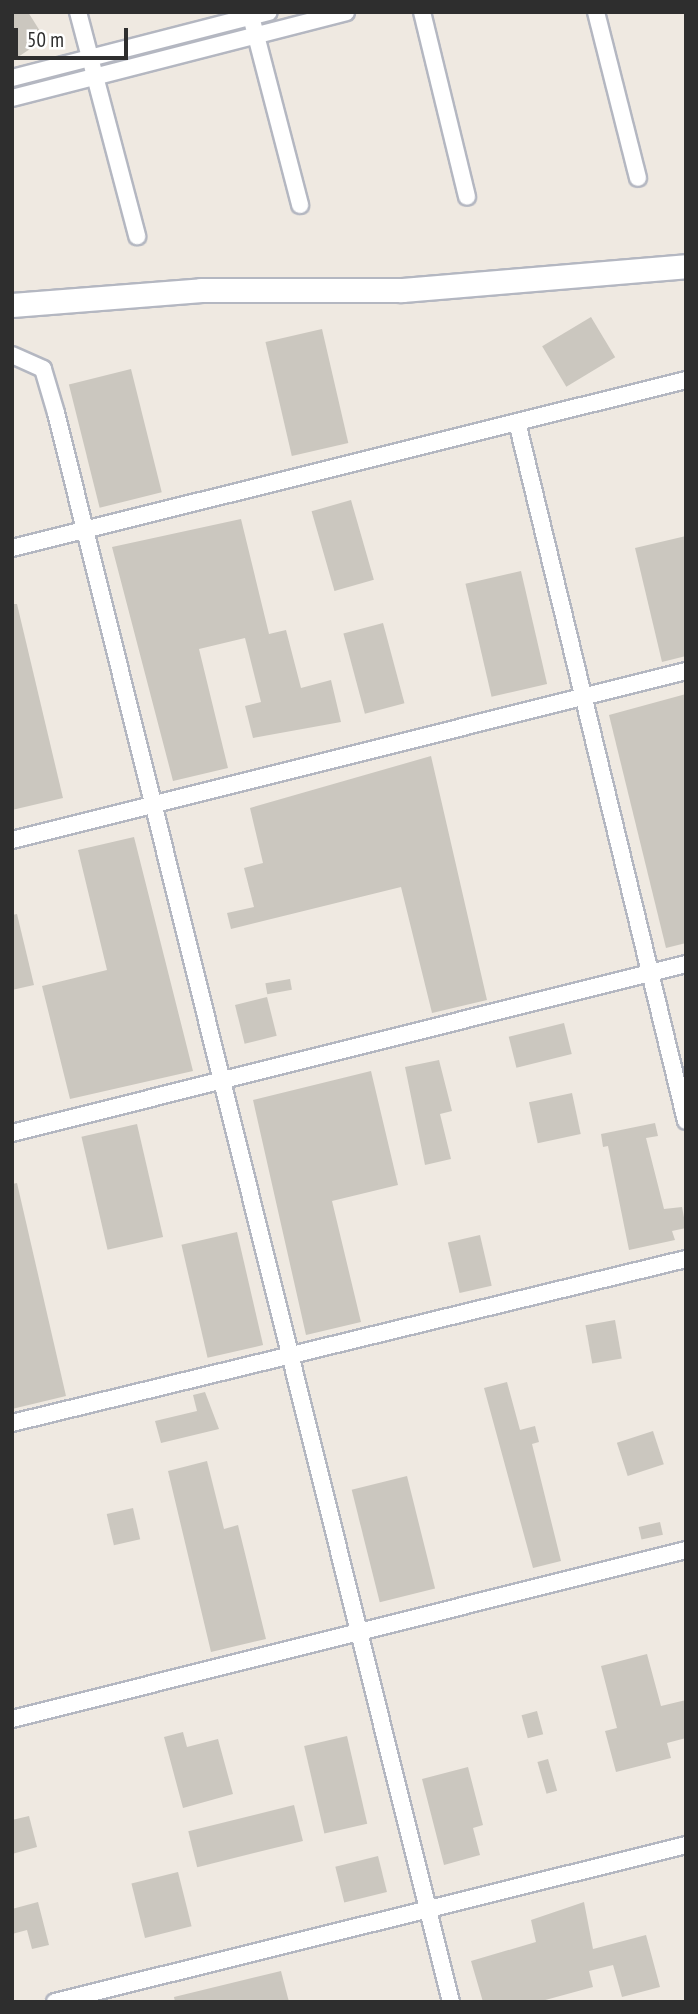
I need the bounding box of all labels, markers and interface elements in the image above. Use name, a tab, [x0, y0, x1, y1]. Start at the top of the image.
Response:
scale bar	[18, 14, 131, 58]
text: 50 m	[27, 26, 64, 53]

